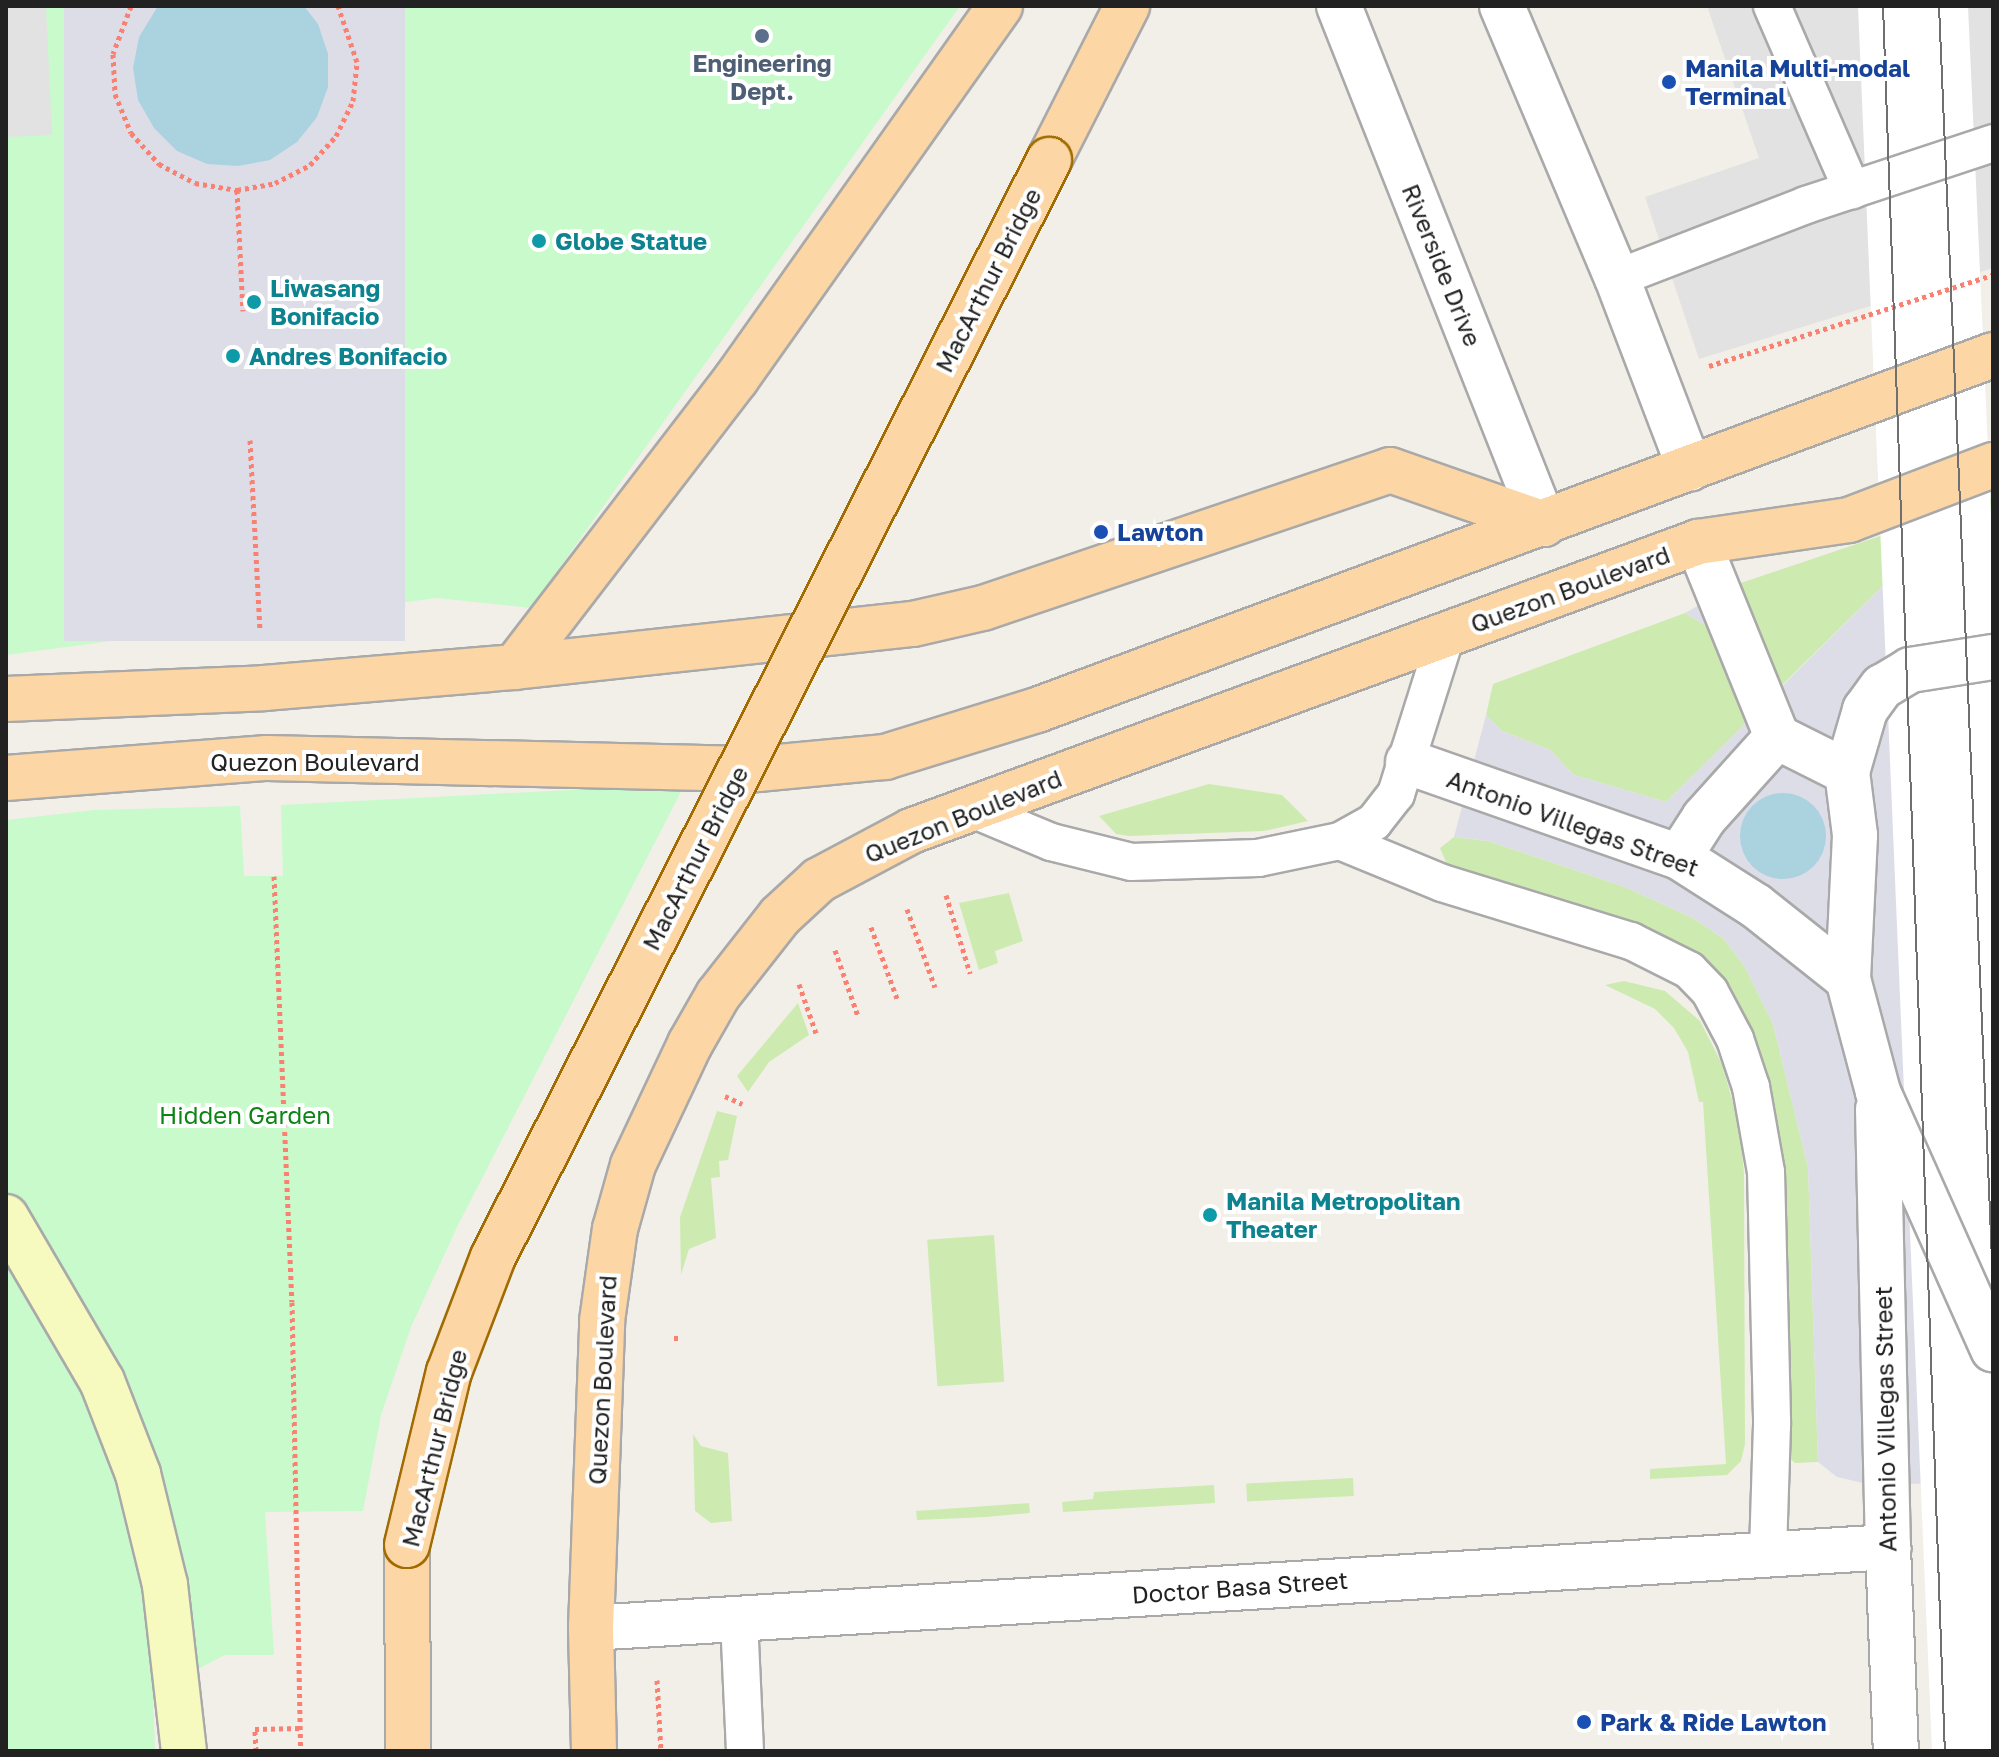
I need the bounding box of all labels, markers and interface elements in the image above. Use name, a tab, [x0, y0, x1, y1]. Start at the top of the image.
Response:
marker: Engineering Dept.	[753, 27, 771, 45]
place label: Engineering Dept.	[693, 49, 831, 105]
place label: Manila Multi-modal Terminal	[1685, 54, 1910, 110]
marker: Manila Multi-modal Terminal	[1660, 73, 1678, 91]
street label: Riverside Drive	[1396, 180, 1488, 350]
street label: MacArthur Bridge	[929, 183, 1047, 377]
place label: Globe Statue	[555, 227, 707, 255]
marker: Globe Statue	[530, 232, 548, 250]
place label: Liwasang Bonifacio	[270, 274, 380, 330]
marker: Liwasang Bonifacio	[245, 293, 263, 311]
place label: Andres Bonifacio	[249, 342, 447, 370]
marker: Andres Bonifacio	[224, 347, 242, 365]
place label: Lawton	[1117, 518, 1203, 546]
marker: Lawton	[1092, 523, 1110, 541]
street label: Quezon Boulevard	[1467, 540, 1673, 638]
street label: Quezon Boulevard	[210, 748, 420, 776]
street label: MacArthur Bridge	[636, 761, 754, 955]
street label: Quezon Boulevard	[860, 763, 1066, 869]
street label: Antonio Villegas Street	[1443, 764, 1703, 882]
park label: Hidden Garden	[159, 1101, 331, 1129]
place label: Manila Metropolitan Theater	[1226, 1187, 1461, 1243]
marker: Manila Metropolitan Theater	[1201, 1206, 1219, 1224]
street label: Quezon Boulevard	[582, 1275, 622, 1485]
street label: Antonio Villegas Street	[1868, 1286, 1902, 1552]
street label: MacArthur Bridge	[396, 1346, 472, 1550]
street label: Doctor Basa Street	[1131, 1565, 1349, 1609]
place label: Park & Ride Lawton	[1600, 1708, 1827, 1736]
marker: Park & Ride Lawton	[1575, 1713, 1593, 1731]

